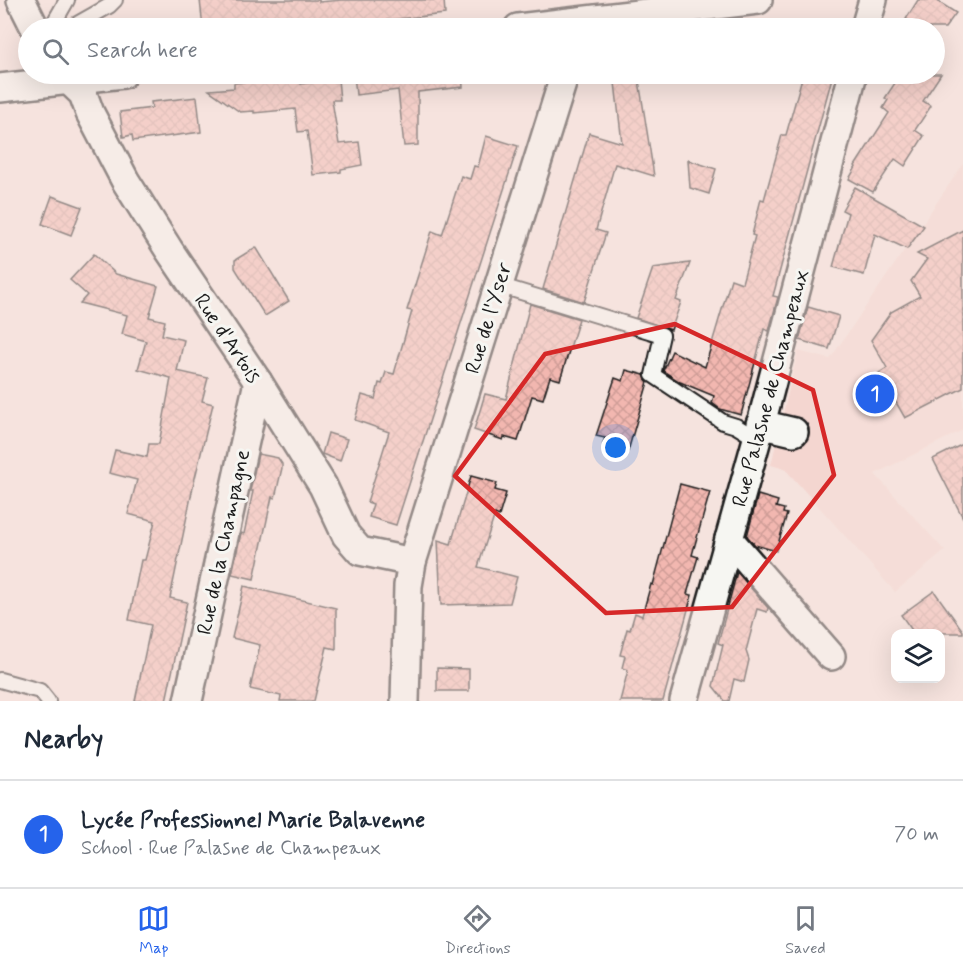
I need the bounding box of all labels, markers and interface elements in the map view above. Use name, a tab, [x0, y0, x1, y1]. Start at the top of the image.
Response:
search box	[18, 18, 945, 84]
icon: search	[39, 35, 72, 68]
text: Search here	[87, 37, 198, 65]
street label: Rue de l'Yser	[459, 259, 519, 377]
street label: Rue Palasne de Champeaux	[726, 267, 816, 510]
street label: Rue d'Artois	[187, 288, 267, 389]
pin: 1	[856, 372, 894, 416]
your location	[601, 433, 630, 462]
street label: Rue de la Champagne	[191, 447, 257, 637]
map controls	[891, 629, 945, 683]
button: layers	[891, 629, 945, 683]
text: Nearby	[24, 723, 103, 757]
text: Lycée Professionnel Marie Balavenne	[81, 807, 425, 835]
text: 1	[39, 821, 48, 848]
text: 70 m	[894, 821, 939, 848]
text: School · Rue Palasne de Champeaux	[81, 835, 381, 862]
tab: Map	[137, 902, 170, 959]
tab: Directions	[445, 902, 511, 959]
tab: Saved	[785, 902, 826, 959]

